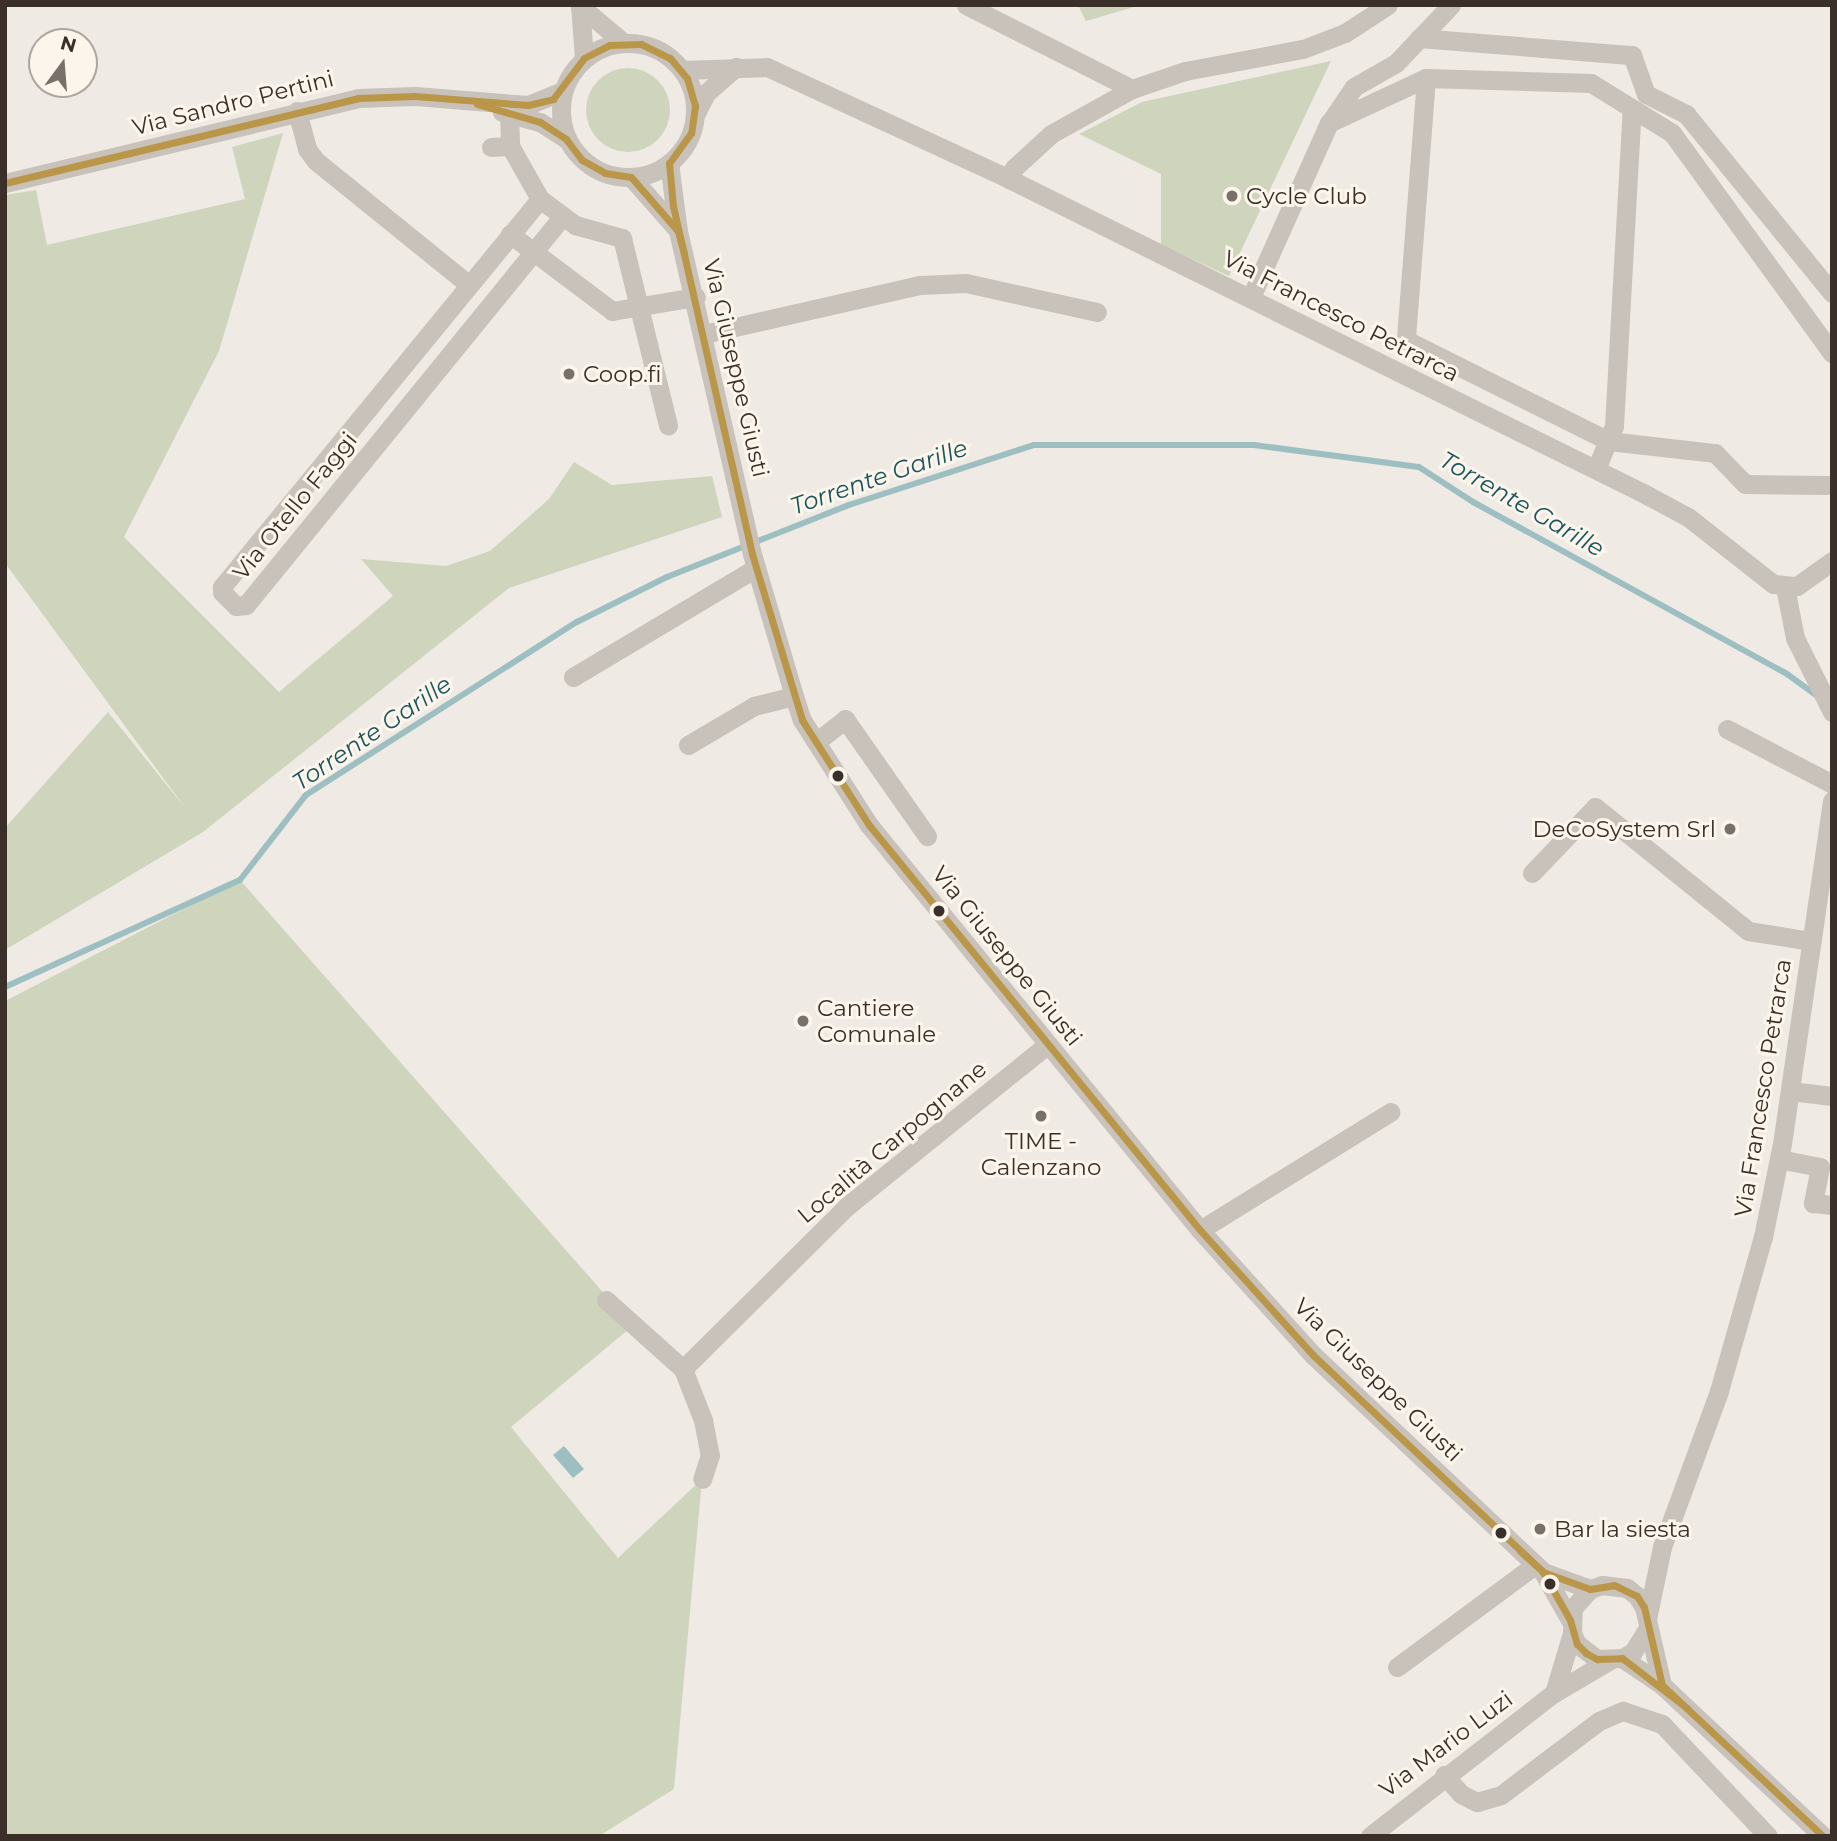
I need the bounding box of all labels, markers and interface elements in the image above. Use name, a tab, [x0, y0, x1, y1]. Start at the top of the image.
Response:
north arrow	[28, 28, 98, 98]
text: N	[58, 31, 79, 57]
street label: Via Sandro Pertini	[129, 65, 337, 141]
place label: Cycle Club	[1246, 182, 1367, 210]
marker: Cycle Club	[1224, 188, 1240, 204]
street label: Via Francesco Petrarca	[1218, 244, 1464, 388]
street label: Via Giuseppe Giusti	[697, 256, 775, 480]
place label: Coop.fi	[583, 360, 662, 388]
marker: Coop.fi	[561, 366, 577, 382]
street label: Via Otello Faggi	[227, 427, 363, 585]
water label: Torrente Garille	[787, 433, 971, 521]
water label: Torrente Garille	[1435, 445, 1609, 563]
water label: Torrente Garille	[287, 669, 457, 797]
unlabelled marker	[831, 769, 845, 783]
place label: DeCoSystem Srl	[1533, 815, 1716, 843]
marker: DeCoSystem Srl	[1722, 821, 1738, 837]
street label: Via Giuseppe Giusti	[926, 861, 1088, 1051]
unlabelled marker	[932, 904, 946, 918]
street label: Via Francesco Petrarca	[1729, 957, 1797, 1219]
place label: Cantiere Comunale	[817, 994, 936, 1048]
marker: Cantiere Comunale	[795, 1013, 811, 1029]
street label: Località Carpognane	[792, 1055, 992, 1229]
marker: TIME - Calenzano	[1033, 1108, 1049, 1124]
place label: TIME - Calenzano	[981, 1127, 1101, 1181]
street label: Via Giuseppe Giusti	[1288, 1293, 1468, 1467]
place label: Bar la siesta	[1554, 1515, 1691, 1543]
marker: Bar la siesta	[1532, 1521, 1548, 1537]
unlabelled marker	[1494, 1526, 1508, 1540]
unlabelled marker	[1543, 1577, 1557, 1591]
street label: Via Mario Luzi	[1374, 1685, 1518, 1803]

